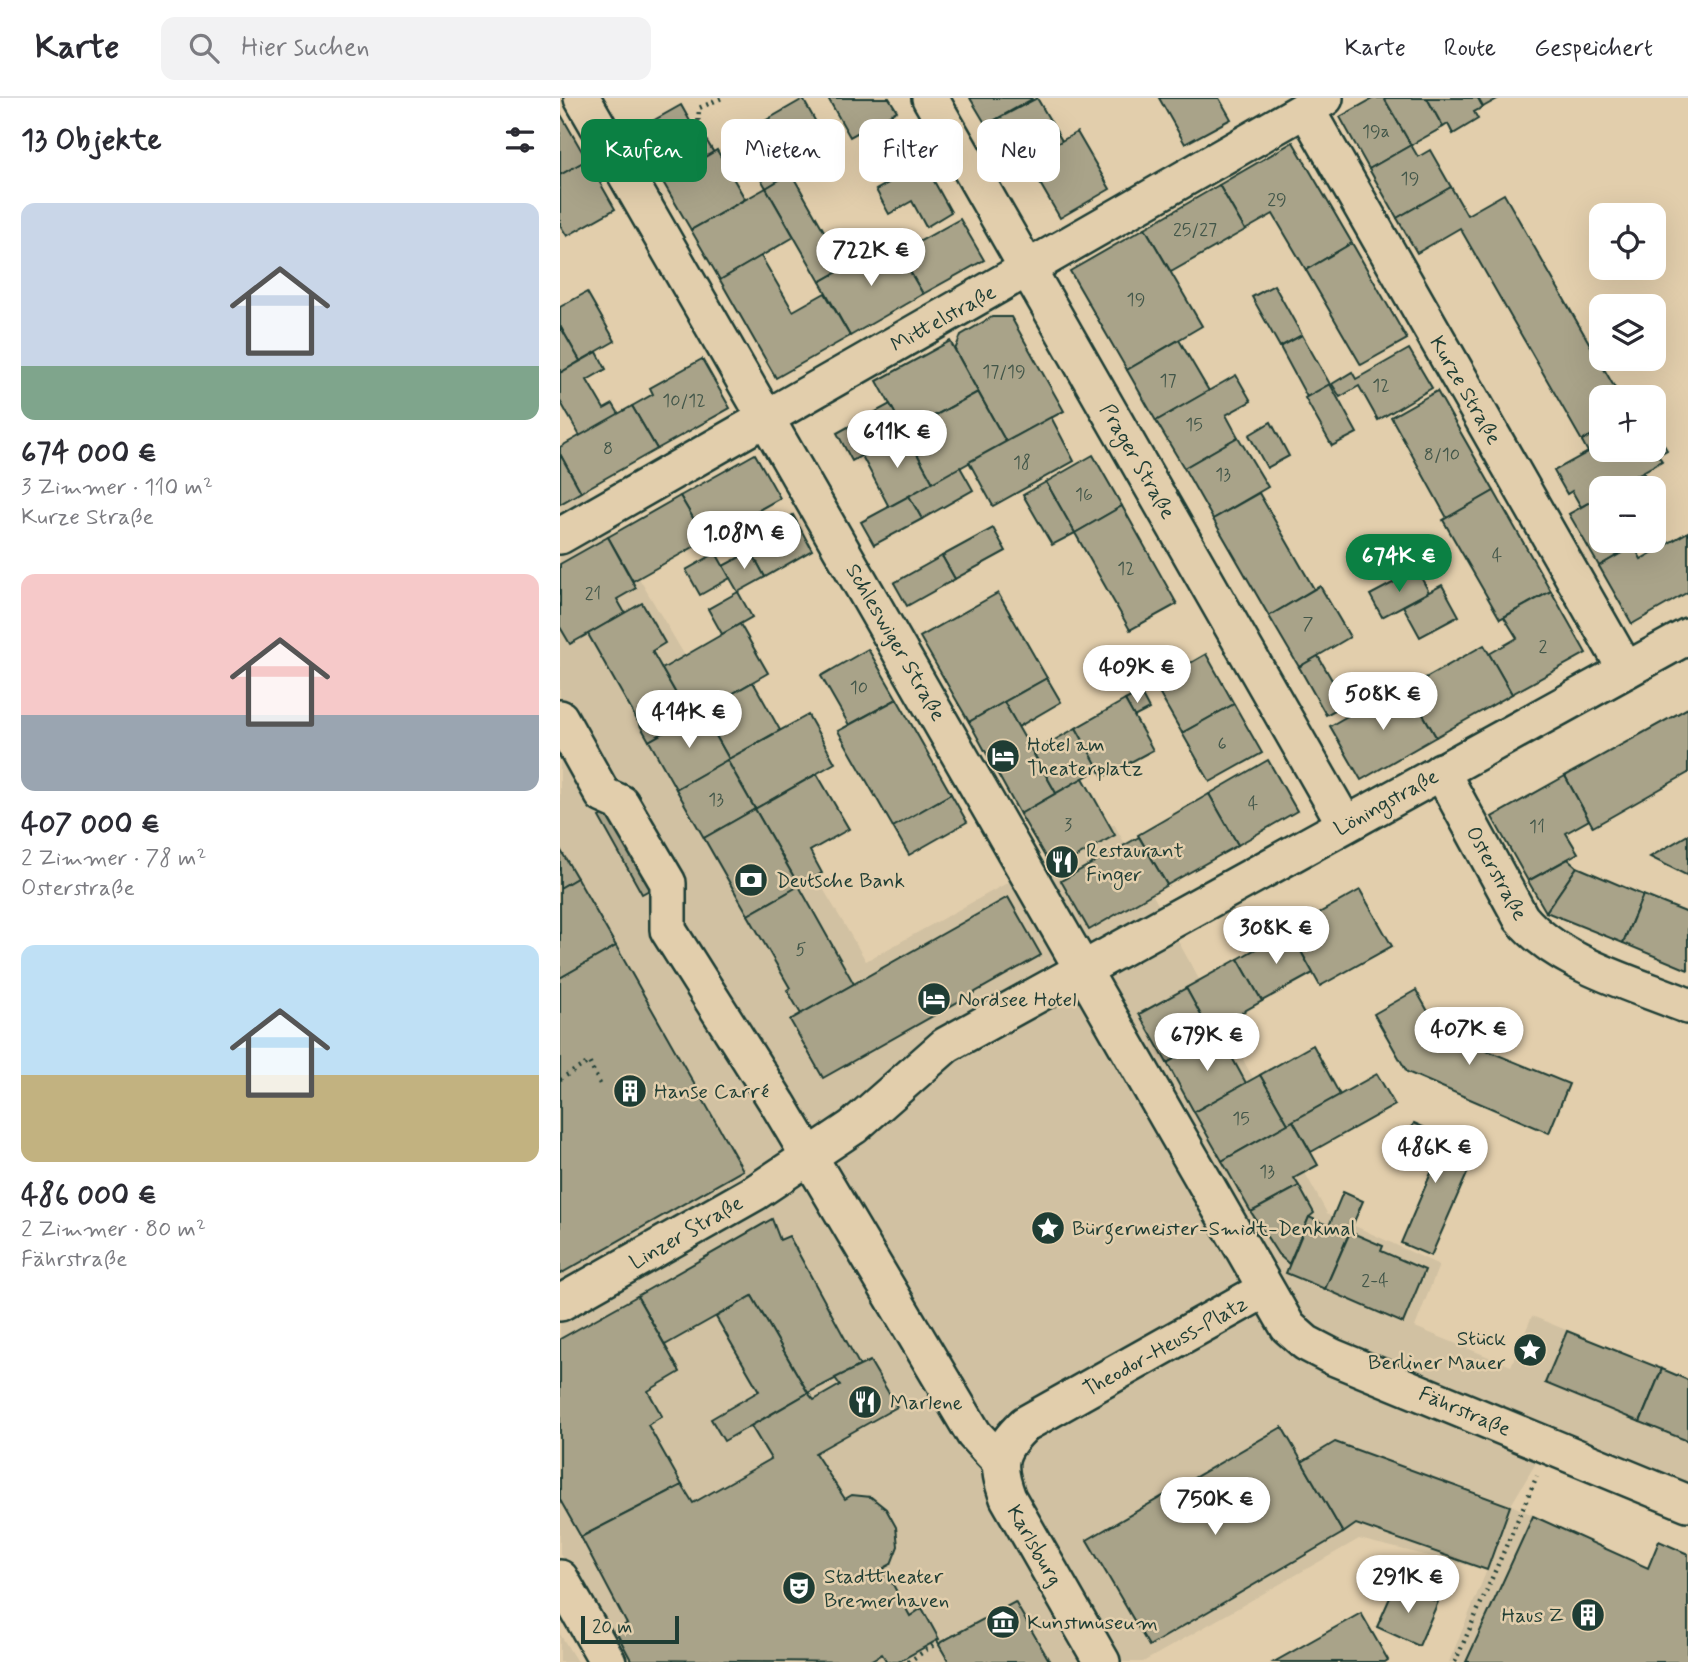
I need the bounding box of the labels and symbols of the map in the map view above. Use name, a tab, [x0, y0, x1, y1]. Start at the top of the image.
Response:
house number: 19a	[1362, 120, 1390, 144]
house number: 19	[1401, 167, 1419, 191]
house number: 29	[1267, 188, 1287, 212]
house number: 25/27	[1173, 218, 1217, 242]
pin: 722K €	[814, 228, 928, 288]
street label: Mittelstraße	[886, 278, 1001, 359]
house number: 19	[1127, 288, 1145, 312]
street label: Kurze Straße	[1423, 331, 1508, 450]
house number: 17/19	[982, 360, 1026, 384]
house number: 17	[1159, 369, 1177, 393]
house number: 12	[1372, 374, 1390, 398]
house number: 10/12	[662, 389, 706, 413]
street label: Prager Straße	[1092, 399, 1182, 525]
pin: 611K €	[840, 410, 954, 470]
house number: 15	[1185, 413, 1203, 437]
house number: 8	[603, 437, 613, 461]
house number: 8/10	[1424, 443, 1460, 467]
house number: 18	[1013, 451, 1031, 475]
house number: 13	[1215, 463, 1231, 487]
house number: 16	[1075, 483, 1093, 507]
pin: 1.08M €	[679, 512, 809, 571]
pin: 674K €	[1342, 534, 1456, 594]
house number: 4	[1492, 544, 1502, 568]
house number: 12	[1117, 557, 1135, 581]
street label: Schleswiger Straße	[839, 559, 952, 726]
house number: 21	[585, 582, 601, 606]
house number: 7	[1303, 612, 1314, 636]
house number: 2	[1539, 635, 1548, 659]
pin: 409K €	[1080, 646, 1194, 705]
pin: 508K €	[1326, 672, 1440, 732]
house number: 10	[850, 676, 868, 700]
pin: 414K €	[632, 690, 746, 750]
place label: Hotel am Theaterplatz	[1027, 731, 1143, 783]
house number: 6	[1217, 732, 1227, 756]
hotel icon: Hotel am Theaterplatz	[984, 737, 1022, 775]
street label: Löningstraße	[1329, 763, 1444, 844]
house number: 13	[708, 788, 724, 812]
house number: 4	[1248, 792, 1258, 816]
house number: 3	[1064, 813, 1072, 837]
house number: 11	[1529, 815, 1545, 839]
street label: Osterstraße	[1459, 821, 1534, 926]
place label: Restaurant Finger	[1086, 837, 1184, 890]
restaurant icon: Restaurant Finger	[1043, 843, 1081, 881]
bank icon: Deutsche Bank	[732, 861, 770, 899]
place label: Deutsche Bank	[776, 867, 905, 895]
pin: 308K €	[1219, 906, 1333, 966]
house number: 5	[796, 938, 807, 962]
hotel icon: Nordsee Hotel	[915, 980, 953, 1018]
place label: Nordsee Hotel	[958, 986, 1077, 1014]
pin: 407K €	[1412, 1007, 1526, 1067]
pin: 679K €	[1150, 1014, 1264, 1073]
building icon: Hanse Carré	[611, 1072, 649, 1110]
place label: Hanse Carré	[654, 1078, 769, 1106]
house number: 15	[1232, 1107, 1250, 1131]
pin: 486K €	[1378, 1126, 1492, 1185]
house number: 13	[1259, 1160, 1275, 1184]
street label: Linzer Straße	[625, 1189, 748, 1277]
place icon: Bürgermeister-Smidt-Denkmal	[1029, 1209, 1067, 1247]
place label: Bürgermeister-Smidt-Denkmal	[1072, 1215, 1356, 1245]
house number: 2-4	[1361, 1269, 1389, 1293]
street label: Theodor-Heuss-Platz	[1078, 1290, 1253, 1404]
place label: Stück Berliner Mauer	[1368, 1325, 1506, 1377]
place icon: Stück Berliner Mauer	[1511, 1331, 1549, 1369]
street label: Fährstraße	[1414, 1380, 1515, 1444]
restaurant icon: Marlene	[846, 1383, 884, 1421]
place label: Marlene	[890, 1389, 963, 1417]
pin: 750K €	[1158, 1478, 1272, 1537]
street label: Karlsburg	[1000, 1500, 1069, 1591]
pin: 291K €	[1351, 1556, 1465, 1615]
place label: Stadttheater Bremerhaven	[824, 1563, 949, 1615]
theatre icon: Stadttheater Bremerhaven	[780, 1569, 818, 1607]
building icon: Haus Z	[1569, 1596, 1607, 1634]
place label: Haus Z	[1502, 1602, 1564, 1630]
museum icon: Kunstmuseum	[984, 1603, 1022, 1641]
place label: Kunstmuseum	[1027, 1609, 1158, 1637]
scale bar	[581, 1613, 679, 1645]

